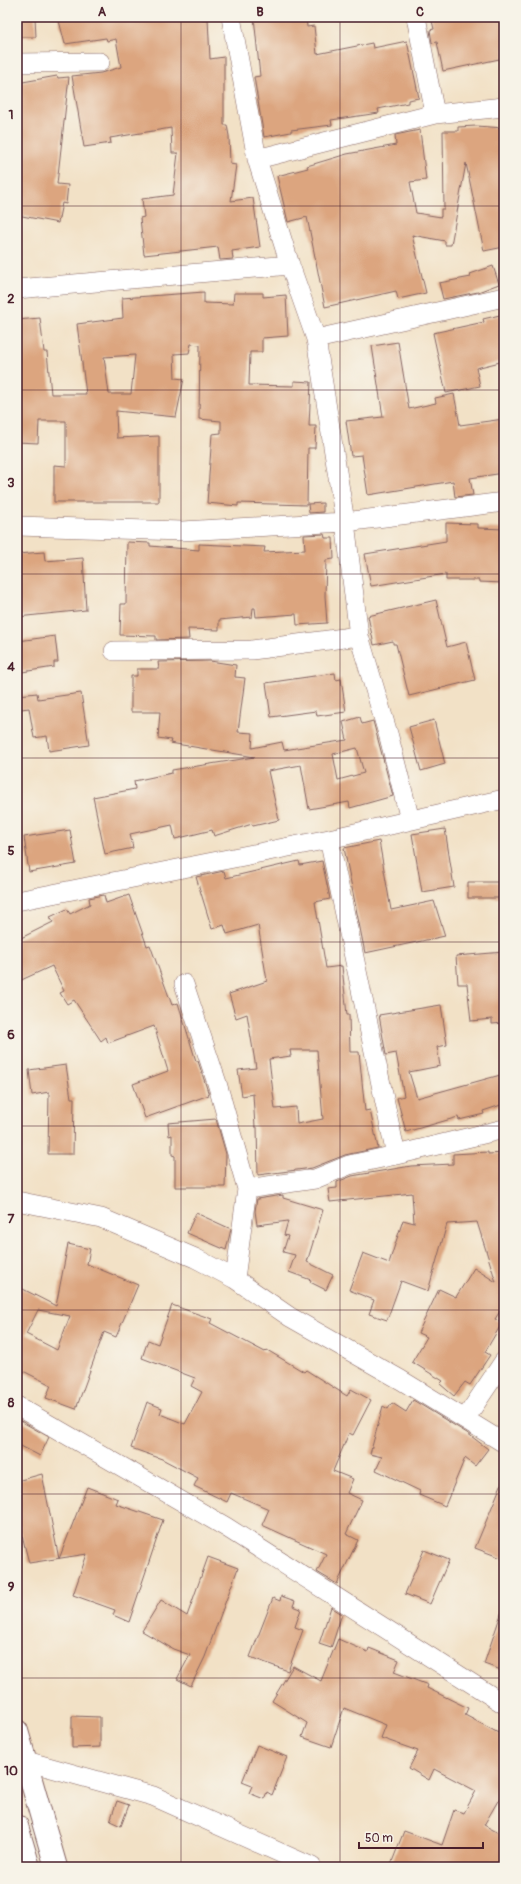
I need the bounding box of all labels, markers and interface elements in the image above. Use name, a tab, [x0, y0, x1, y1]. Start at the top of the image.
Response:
text: A	[98, 4, 107, 20]
text: B	[256, 4, 264, 20]
text: C	[416, 4, 424, 20]
text: 1	[8, 107, 14, 123]
text: 2	[7, 291, 15, 307]
text: 3	[7, 475, 15, 491]
text: 4	[7, 659, 15, 675]
text: 5	[7, 843, 15, 859]
text: 6	[7, 1027, 15, 1043]
text: 7	[8, 1211, 15, 1227]
text: 8	[8, 1395, 15, 1411]
text: 9	[8, 1579, 15, 1595]
text: 10	[4, 1763, 18, 1779]
scale bar	[359, 1824, 483, 1850]
text: 50 m	[365, 1831, 393, 1846]

